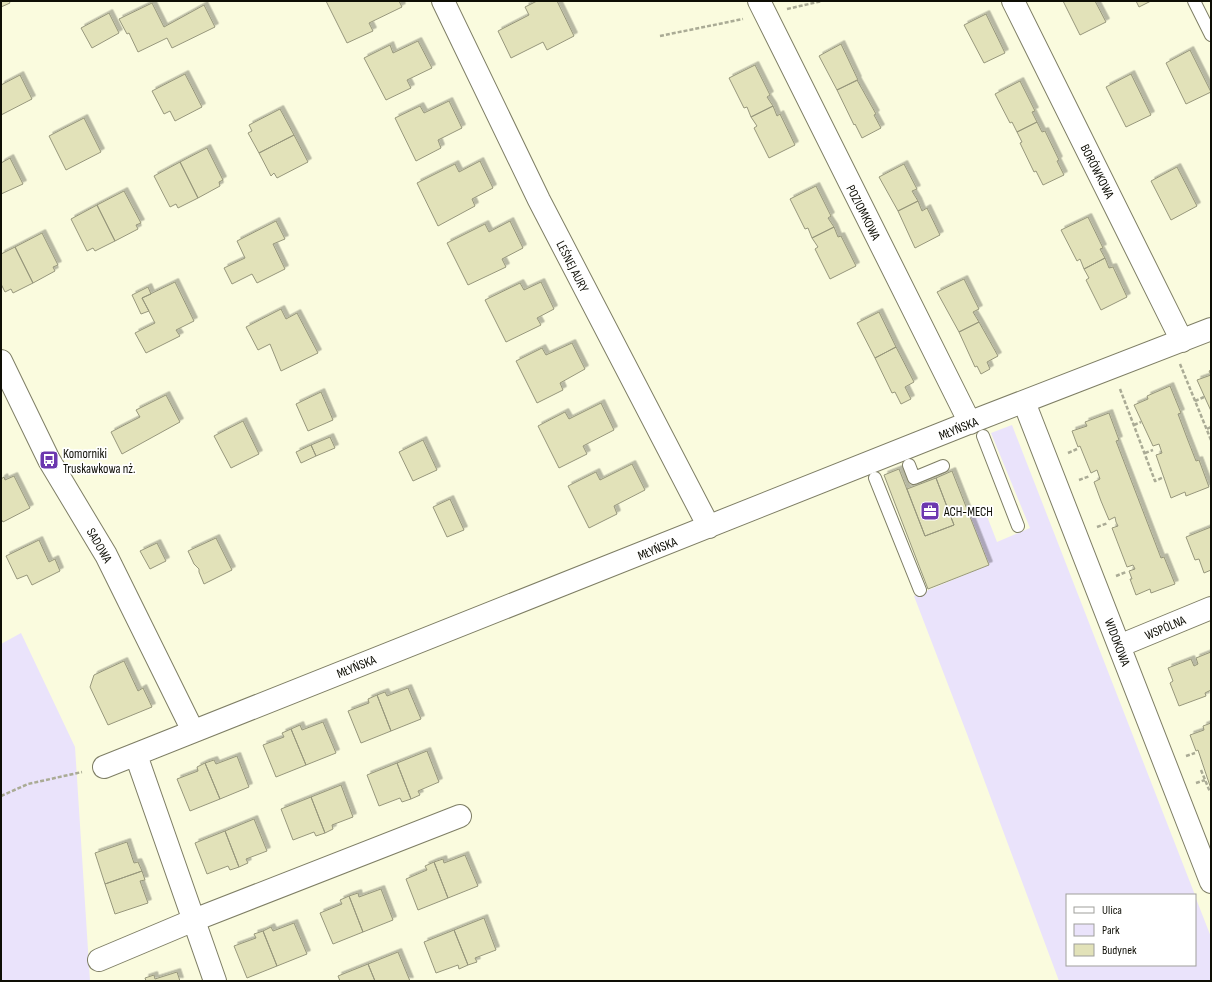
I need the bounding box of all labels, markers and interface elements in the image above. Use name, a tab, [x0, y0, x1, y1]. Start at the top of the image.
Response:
street label: BORÓWKOWA	[1077, 142, 1118, 202]
street label: POZIOMKOWA	[842, 182, 884, 243]
street label: LEŚNEJ AURY	[552, 238, 592, 295]
street label: MŁYŃSKA	[936, 414, 981, 444]
place label: Komorniki Truskawkowa nż.	[63, 446, 135, 477]
bus stop icon: Komorniki Truskawkowa nż.	[38, 449, 60, 471]
office icon: ACH-MECH	[919, 500, 941, 522]
place label: ACH-MECH	[943, 504, 993, 520]
street label: SADOWA	[83, 525, 116, 566]
street label: MŁYŃSKA	[635, 534, 680, 564]
street label: WSPÓLNA	[1143, 612, 1189, 644]
street label: WIDOKOWA	[1101, 616, 1134, 669]
street label: MŁYŃSKA	[334, 652, 379, 682]
legend	[1066, 894, 1196, 966]
text: Ulica	[1102, 903, 1122, 918]
text: Park	[1102, 923, 1120, 938]
text: Budynek	[1102, 943, 1137, 958]

